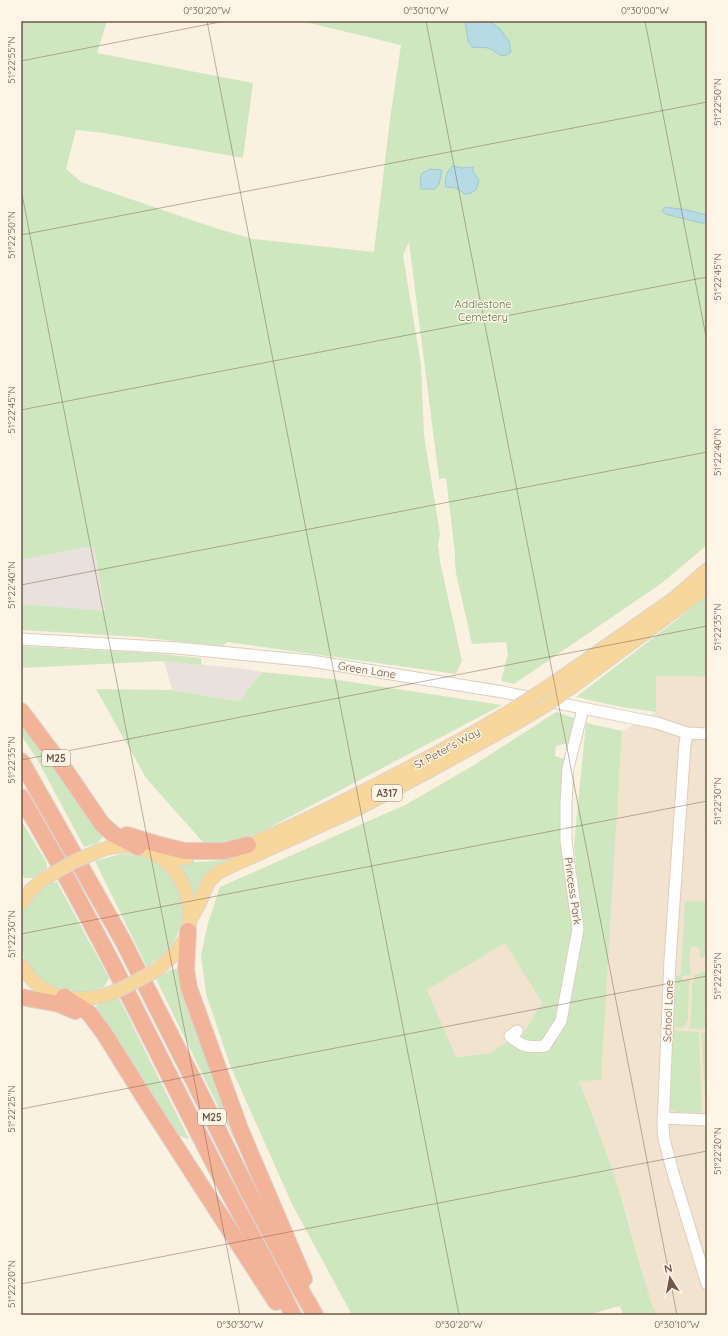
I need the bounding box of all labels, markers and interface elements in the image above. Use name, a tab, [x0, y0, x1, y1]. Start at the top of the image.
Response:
text: 0°30'20"W	[183, 4, 231, 17]
text: 0°30'10"W	[403, 4, 449, 17]
text: 0°30'00"W	[621, 4, 669, 17]
text: 51°22'55"N	[5, 36, 18, 84]
text: 51°22'50"N	[711, 78, 724, 126]
text: 51°22'50"N	[5, 211, 18, 259]
text: 51°22'45"N	[711, 253, 724, 301]
park label: Addlestone Cemetery	[454, 297, 512, 324]
text: 51°22'45"N	[5, 386, 18, 434]
text: 51°22'40"N	[711, 428, 724, 476]
text: 51°22'40"N	[5, 561, 18, 609]
text: 51°22'35"N	[711, 603, 724, 651]
street label: Green Lane	[337, 659, 397, 681]
street label: St Peter's Way	[411, 724, 483, 772]
text: 51°22'35"N	[5, 736, 18, 784]
road number: M25	[42, 750, 70, 766]
text: 51°22'30"N	[711, 777, 724, 825]
road number: A317	[372, 785, 402, 801]
street label: Princess Park	[561, 856, 585, 926]
text: 51°22'30"N	[5, 910, 18, 958]
text: 51°22'25"N	[711, 952, 724, 1000]
street label: School Lane	[660, 980, 676, 1042]
text: 51°22'25"N	[5, 1085, 18, 1133]
road number: M25	[198, 1109, 226, 1125]
text: 51°22'20"N	[711, 1127, 724, 1175]
north arrow	[650, 1258, 690, 1298]
text: 51°22'20"N	[5, 1260, 18, 1308]
text: N	[663, 1261, 673, 1276]
text: 0°30'30"W	[216, 1318, 264, 1331]
text: 0°30'20"W	[435, 1318, 483, 1331]
text: 0°30'10"W	[654, 1318, 700, 1331]

